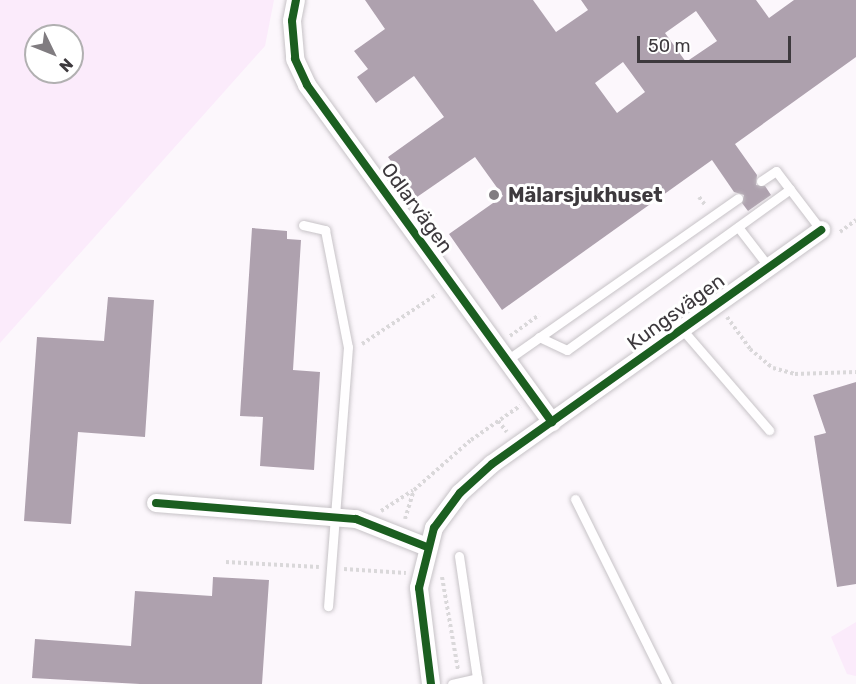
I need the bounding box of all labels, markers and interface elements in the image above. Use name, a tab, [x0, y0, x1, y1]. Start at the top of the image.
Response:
north arrow	[24, 24, 84, 84]
scale bar	[640, 24, 794, 62]
text: 50 m	[648, 35, 691, 57]
text: N	[55, 55, 77, 76]
street label: Odlarvägen	[376, 158, 458, 258]
place label: Mälarsjukhuset	[508, 183, 663, 207]
marker: Mälarsjukhuset	[485, 186, 503, 204]
street label: Kungsvägen	[623, 269, 729, 355]

